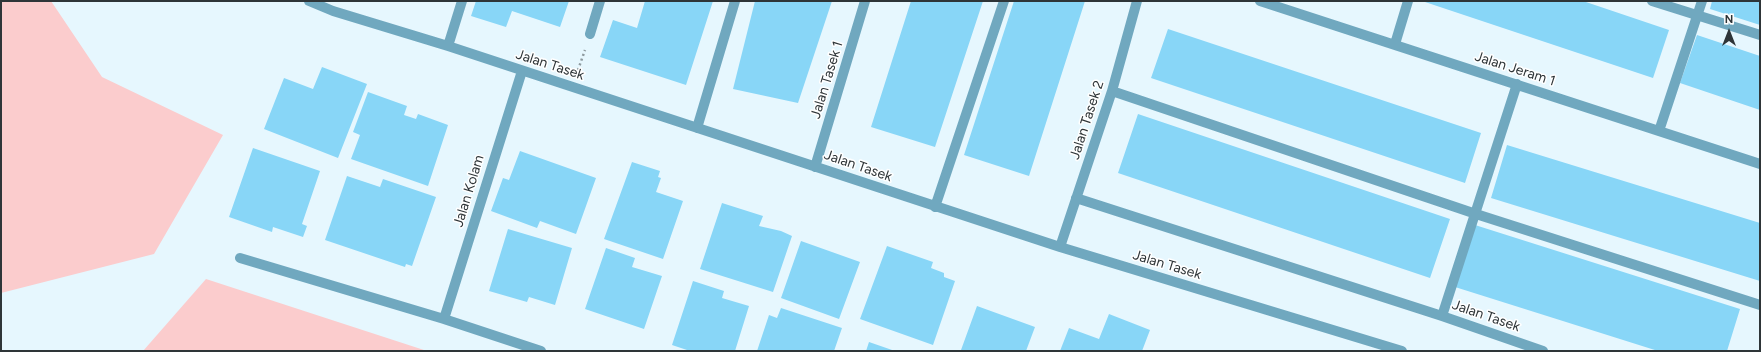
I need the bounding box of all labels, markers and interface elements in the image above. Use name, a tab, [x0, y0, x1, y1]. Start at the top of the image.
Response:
north arrow	[1709, 12, 1749, 52]
text: N	[1725, 13, 1733, 26]
street label: Jalan Tasek 1	[807, 39, 847, 121]
street label: Jalan Tasek	[514, 46, 586, 84]
street label: Jalan Jeram 1	[1473, 48, 1557, 90]
street label: Jalan Tasek 2	[1066, 78, 1108, 162]
street label: Jalan Tasek	[822, 147, 894, 185]
street label: Jalan Kolam	[450, 153, 488, 229]
street label: Jalan Tasek	[1131, 247, 1203, 283]
street label: Jalan Tasek	[1450, 297, 1522, 335]

